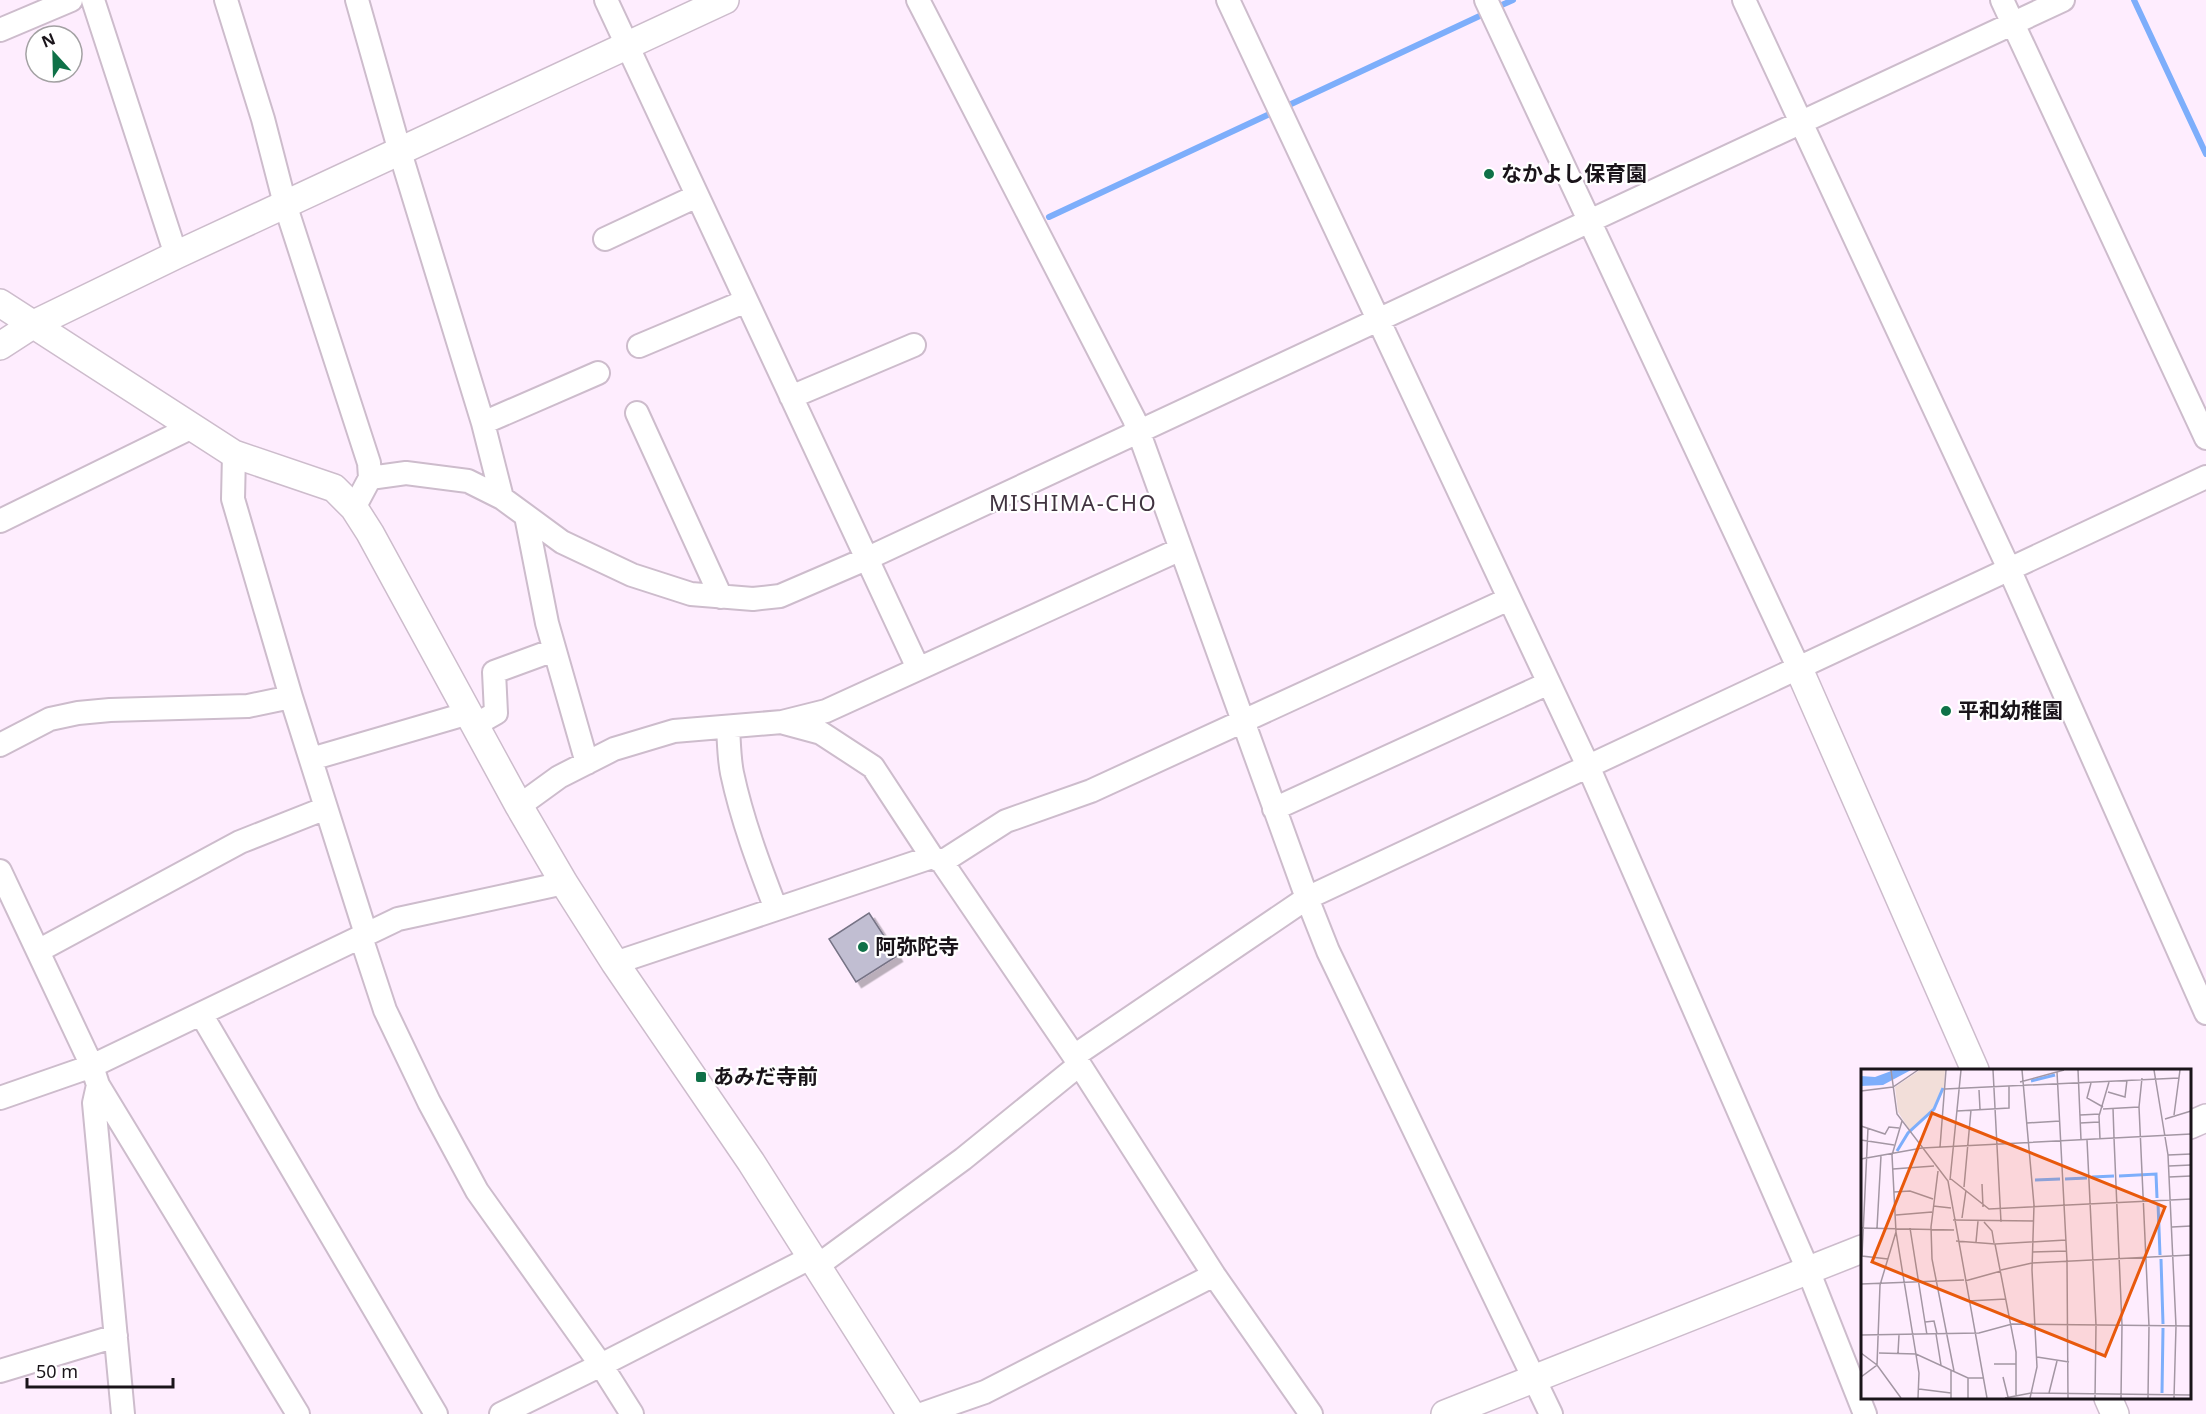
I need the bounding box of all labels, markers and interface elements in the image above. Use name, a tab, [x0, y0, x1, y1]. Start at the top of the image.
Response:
north arrow	[24, 24, 84, 84]
text: N	[38, 27, 59, 53]
place label: なかよし保育園	[1501, 159, 1647, 187]
marker: なかよし保育園	[1482, 167, 1496, 181]
district label: MISHIMA-CHO	[989, 487, 1157, 517]
place label: 平和幼稚園	[1958, 696, 2063, 724]
marker: 平和幼稚園	[1939, 704, 1953, 718]
place label: 阿弥陀寺	[875, 932, 959, 960]
marker: 阿弥陀寺	[856, 940, 870, 954]
place label: あみだ寺前	[713, 1062, 818, 1090]
inset map	[1861, 1069, 2191, 1399]
marker: あみだ寺前	[694, 1070, 708, 1084]
scale bar	[27, 1351, 172, 1389]
text: 50 m	[36, 1359, 78, 1383]

